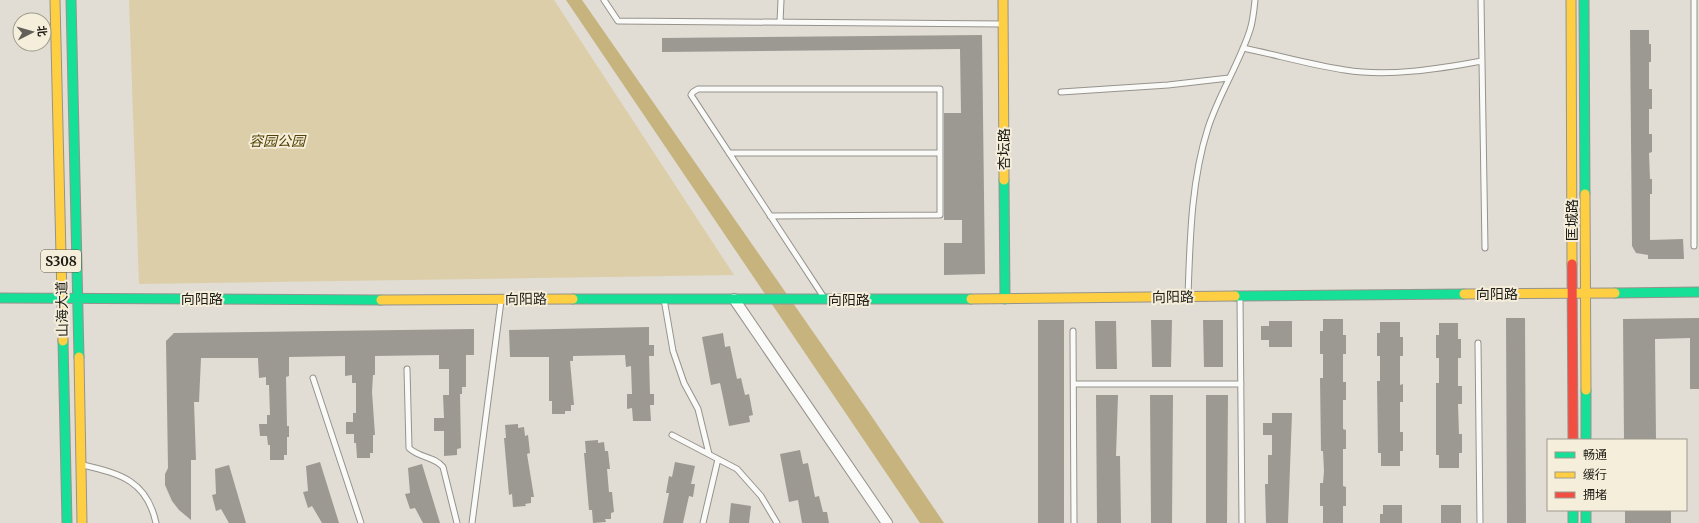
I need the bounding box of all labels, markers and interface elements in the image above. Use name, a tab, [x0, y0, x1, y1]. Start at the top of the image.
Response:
north arrow	[12, 12, 52, 52]
text: 北	[34, 25, 49, 37]
street label: 杏坛路	[995, 128, 1013, 170]
park label: 容园公园	[249, 132, 307, 150]
street label: 匡城路	[1563, 199, 1581, 241]
road number: S308	[41, 250, 81, 272]
street label: 山海大道	[53, 281, 71, 337]
street label: 向阳路	[1476, 285, 1518, 303]
street label: 向阳路	[1152, 288, 1194, 306]
street label: 向阳路	[181, 290, 223, 308]
street label: 向阳路	[505, 290, 547, 308]
street label: 向阳路	[828, 291, 870, 309]
legend	[1547, 439, 1687, 511]
text: 畅通	[1583, 447, 1607, 462]
text: 缓行	[1583, 467, 1607, 482]
text: 拥堵	[1583, 487, 1607, 502]

